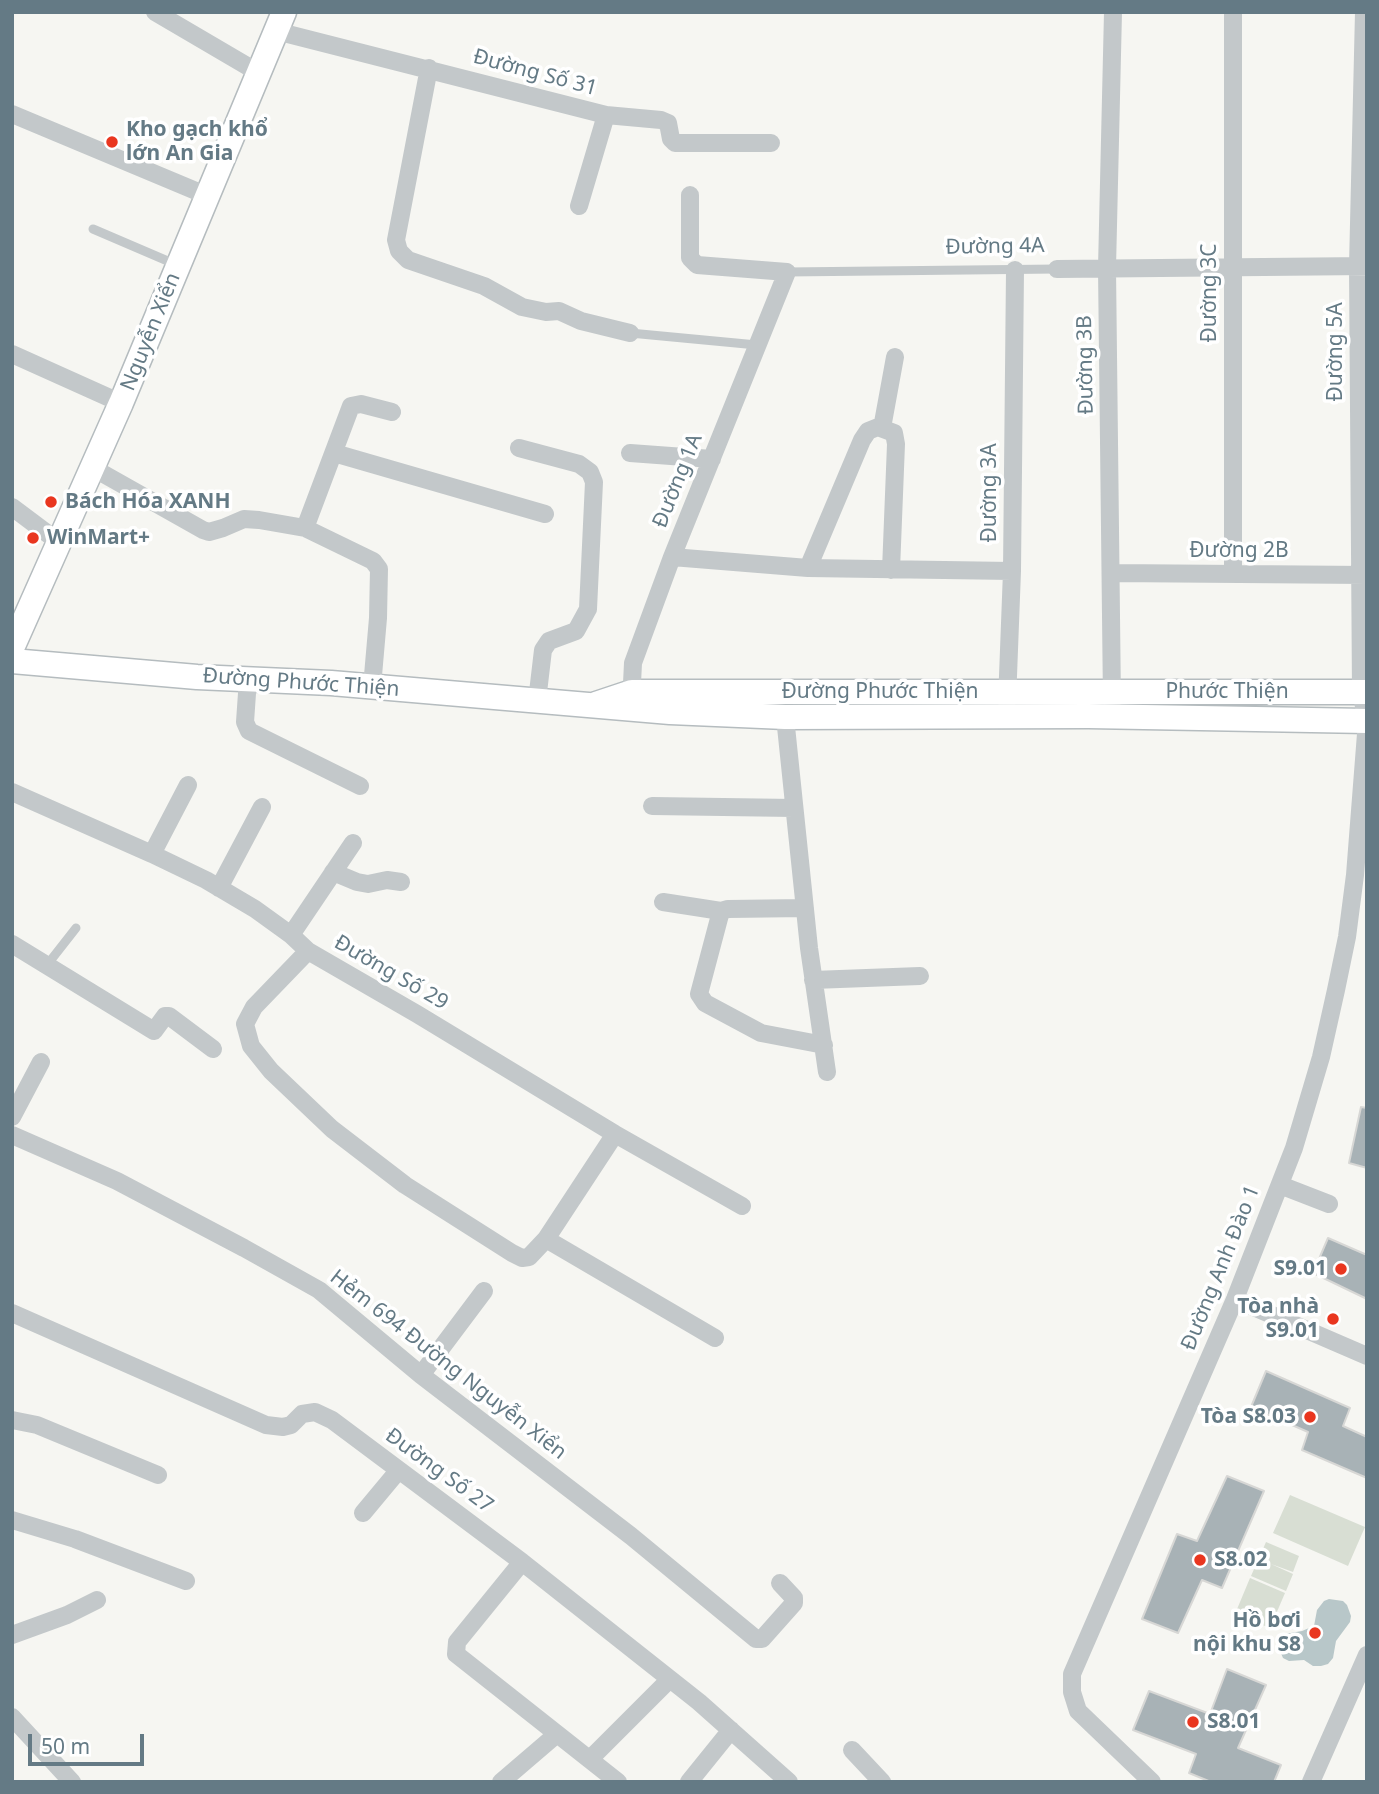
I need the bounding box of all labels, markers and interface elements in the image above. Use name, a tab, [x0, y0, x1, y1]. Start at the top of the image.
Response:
street label: Đường Số 31	[470, 44, 600, 102]
place label: Kho gạch khổ lớn An Gia	[126, 117, 268, 167]
marker: Kho gạch khổ lớn An Gia	[104, 134, 120, 150]
street label: Đường 4A	[945, 234, 1045, 260]
street label: Đường 3C	[1197, 243, 1223, 343]
street label: Nguyễn Xiển	[116, 269, 186, 395]
street label: Đường 5A	[1323, 302, 1349, 402]
street label: Đường 3B	[1073, 315, 1099, 415]
street label: Đường 1A	[648, 430, 708, 532]
street label: Đường 3A	[977, 443, 1003, 543]
place label: Bách Hóa XANH	[65, 489, 230, 515]
marker: Bách Hóa XANH	[43, 494, 59, 510]
place label: WinMart+	[47, 525, 150, 551]
marker: WinMart+	[25, 530, 41, 546]
street label: Đường 2B	[1189, 538, 1289, 564]
street label: Đường Phước Thiện	[202, 664, 400, 702]
street label: Đường Phước Thiện	[782, 679, 978, 705]
street label: Phước Thiện	[1165, 679, 1289, 705]
street label: Đường Số 29	[329, 930, 453, 1016]
street label: Đường Anh Đào 1	[1176, 1182, 1266, 1354]
place label: S9.01	[1273, 1256, 1327, 1282]
marker: S9.01	[1333, 1261, 1349, 1277]
street label: Hẻm 694 Đường Nguyễn Xiển	[325, 1265, 571, 1465]
place label: Tòa nhà S9.01	[1237, 1294, 1319, 1344]
marker: Tòa nhà S9.01	[1325, 1311, 1341, 1327]
place label: Tòa S8.03	[1201, 1404, 1296, 1430]
marker: Tòa S8.03	[1302, 1409, 1318, 1425]
street label: Đường Số 27	[380, 1423, 498, 1519]
place label: S8.02	[1214, 1547, 1268, 1573]
marker: S8.02	[1192, 1552, 1208, 1568]
place label: Hồ bơi nội khu S8	[1193, 1608, 1301, 1658]
marker: Hồ bơi nội khu S8	[1307, 1625, 1323, 1641]
place label: S8.01	[1207, 1709, 1261, 1735]
marker: S8.01	[1185, 1714, 1201, 1730]
scale bar	[32, 1720, 147, 1764]
text: 50 m	[41, 1732, 90, 1760]

